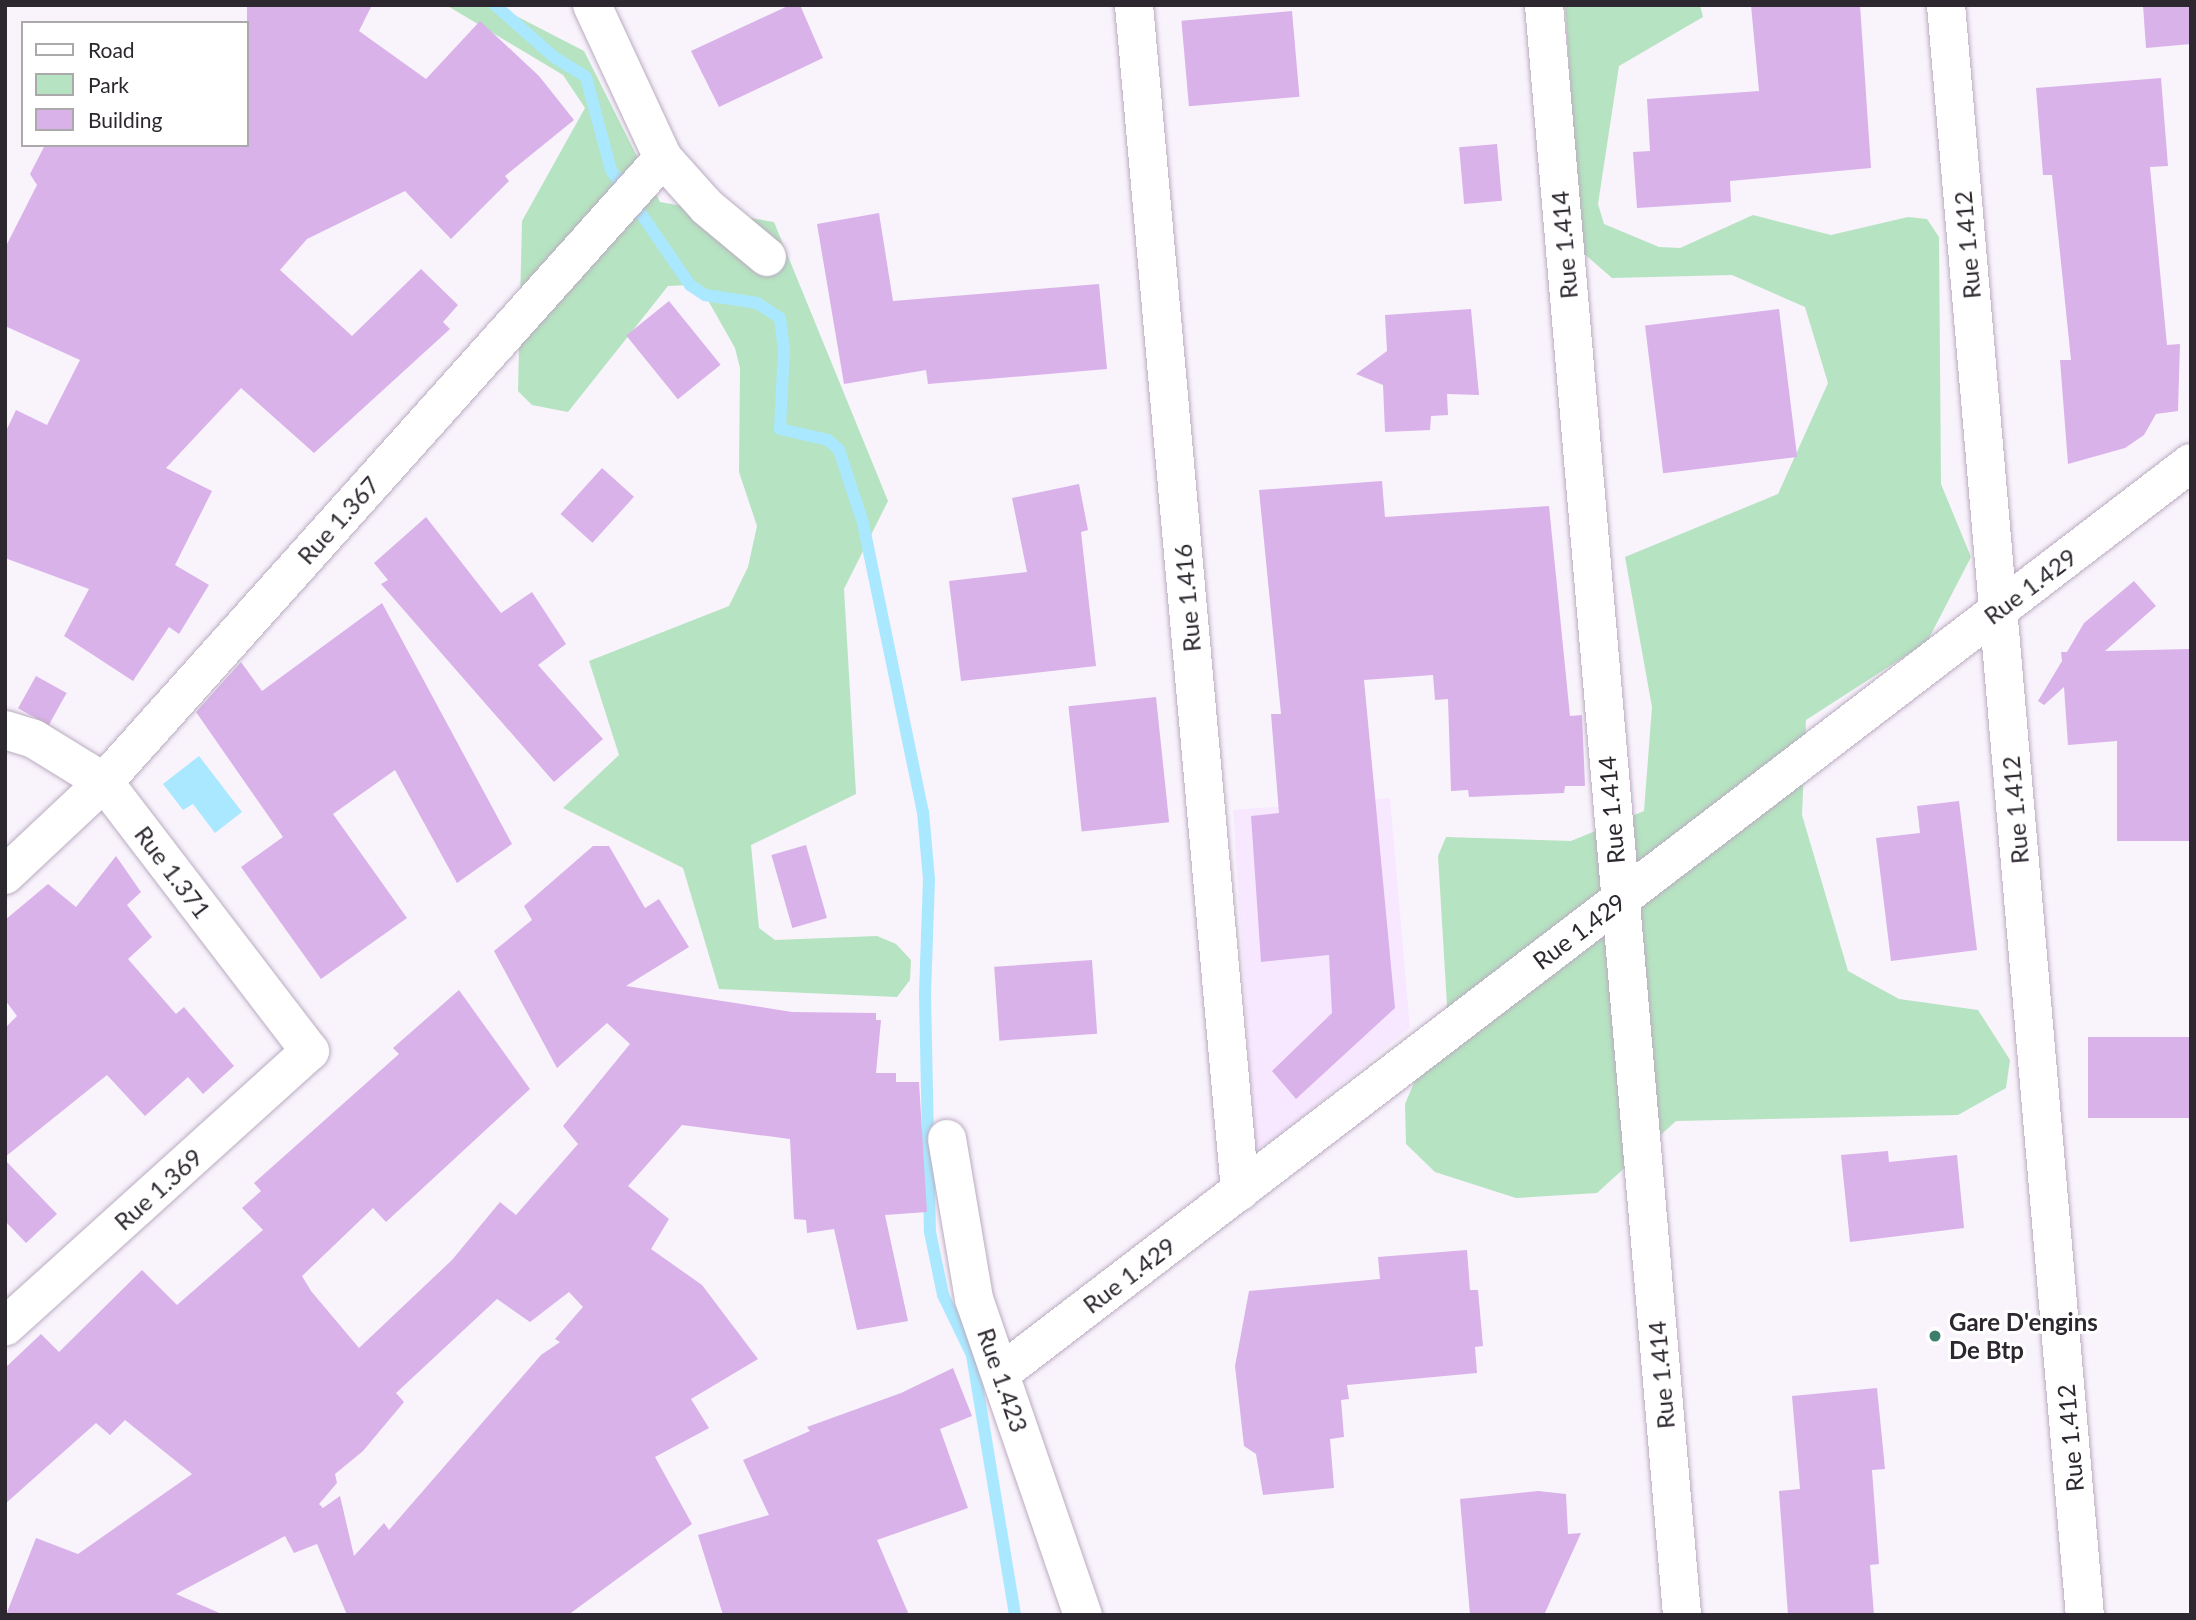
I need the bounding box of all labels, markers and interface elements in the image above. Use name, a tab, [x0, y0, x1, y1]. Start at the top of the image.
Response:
legend	[21, 21, 248, 147]
text: Road	[88, 37, 135, 62]
text: Park	[88, 72, 129, 97]
text: Building	[88, 107, 163, 132]
street label: Rue 1.414	[1545, 190, 1583, 300]
street label: Rue 1.412	[1948, 190, 1986, 300]
street label: Rue 1.367	[291, 470, 385, 570]
street label: Rue 1.429	[1978, 542, 2082, 630]
street label: Rue 1.416	[1168, 543, 1206, 653]
street label: Rue 1.414	[1592, 755, 1630, 865]
street label: Rue 1.412	[1996, 755, 2034, 865]
street label: Rue 1.371	[129, 820, 217, 924]
street label: Rue 1.429	[1527, 887, 1631, 975]
street label: Rue 1.369	[108, 1142, 208, 1236]
street label: Rue 1.429	[1077, 1231, 1181, 1319]
place label: Gare D'engins De Btp	[1949, 1308, 2098, 1364]
street label: Rue 1.414	[1642, 1320, 1680, 1430]
street label: Rue 1.423	[972, 1324, 1034, 1436]
marker: Gare D'engins De Btp	[1927, 1328, 1943, 1344]
street label: Rue 1.412	[2051, 1383, 2089, 1493]

